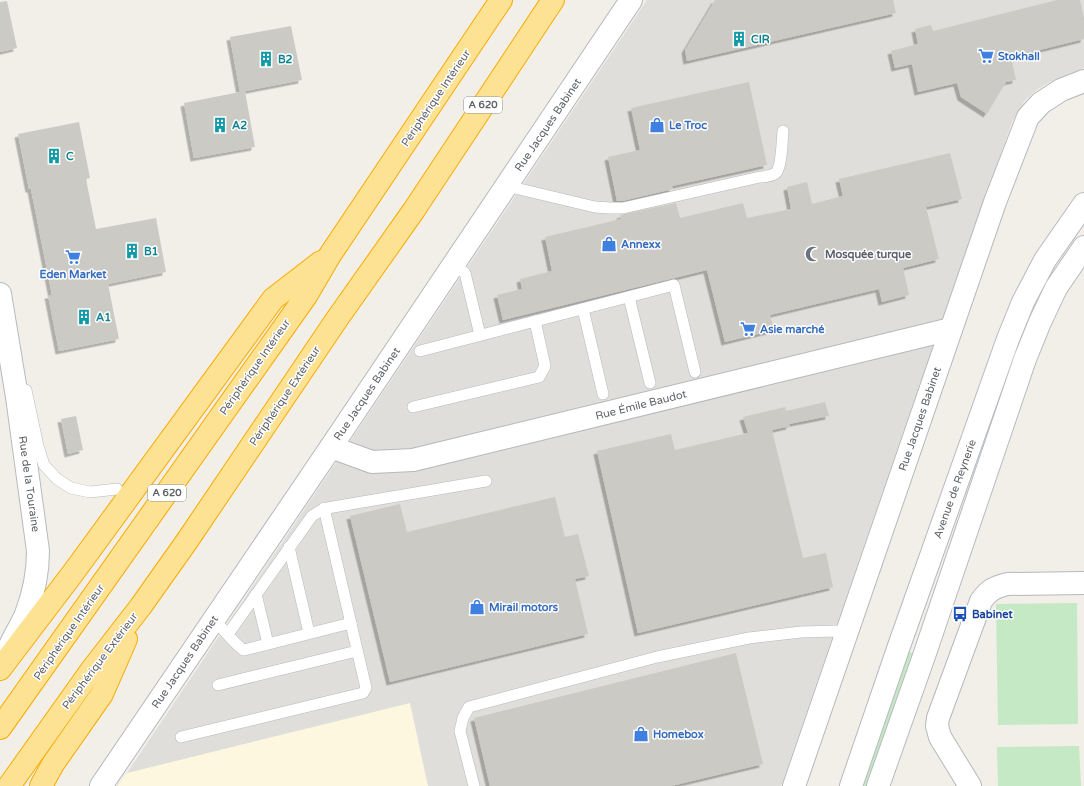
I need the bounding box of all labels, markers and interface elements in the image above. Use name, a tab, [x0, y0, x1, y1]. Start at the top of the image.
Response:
building icon: CIR	[730, 30, 748, 48]
place label: CIR	[751, 33, 770, 46]
street label: Périphérique Intérieur	[399, 46, 474, 149]
supermarket icon: Stokhall	[977, 47, 995, 65]
building icon: B2	[257, 50, 275, 68]
place label: Stokhall	[998, 50, 1040, 63]
place label: B2	[278, 53, 293, 66]
street label: Rue Jacques Babinet	[512, 76, 584, 174]
road number: A 620	[464, 97, 502, 113]
building icon: A2	[211, 116, 229, 134]
shop icon: Le Troc	[648, 116, 666, 134]
place label: A2	[232, 119, 247, 132]
place label: Le Troc	[669, 119, 707, 132]
building icon: C	[45, 147, 63, 165]
place label: C	[66, 150, 74, 163]
shop icon: Annexx	[600, 235, 618, 253]
place label: Annexx	[621, 238, 661, 251]
building icon: B1	[123, 242, 141, 260]
place label: B1	[144, 245, 159, 258]
mosque icon: Mosquée turque	[804, 245, 822, 263]
supermarket icon: Eden Market	[64, 248, 82, 266]
place label: Mosquée turque	[825, 248, 912, 262]
place label: Eden Market	[40, 268, 107, 281]
building icon: A1	[75, 308, 93, 326]
place label: A1	[96, 311, 111, 324]
street label: Périphérique Intérieur	[217, 316, 293, 417]
supermarket icon: Asie marché	[739, 320, 757, 338]
place label: Asie marché	[760, 323, 825, 336]
street label: Périphérique Extérieur	[247, 343, 324, 448]
street label: Rue Jacques Babinet	[331, 345, 403, 443]
street label: Rue Jacques Babinet	[896, 365, 944, 473]
street label: Rue Émile Baudot	[594, 386, 688, 423]
street label: Rue de la Touraine	[16, 435, 42, 533]
street label: Avenue de Reynerie	[931, 438, 979, 540]
road number: A 620	[148, 485, 186, 501]
street label: Périphérique Intérieur	[31, 581, 107, 682]
shop icon: Mirail motors	[468, 598, 486, 616]
place label: Mirail motors	[489, 601, 559, 614]
bus stop icon: Babinet	[951, 605, 969, 623]
place label: Babinet	[972, 608, 1013, 621]
street label: Périphérique Extérieur	[59, 610, 141, 712]
street label: Rue Jacques Babinet	[149, 613, 221, 711]
shop icon: Homebox	[632, 725, 650, 743]
place label: Homebox	[653, 728, 704, 741]

